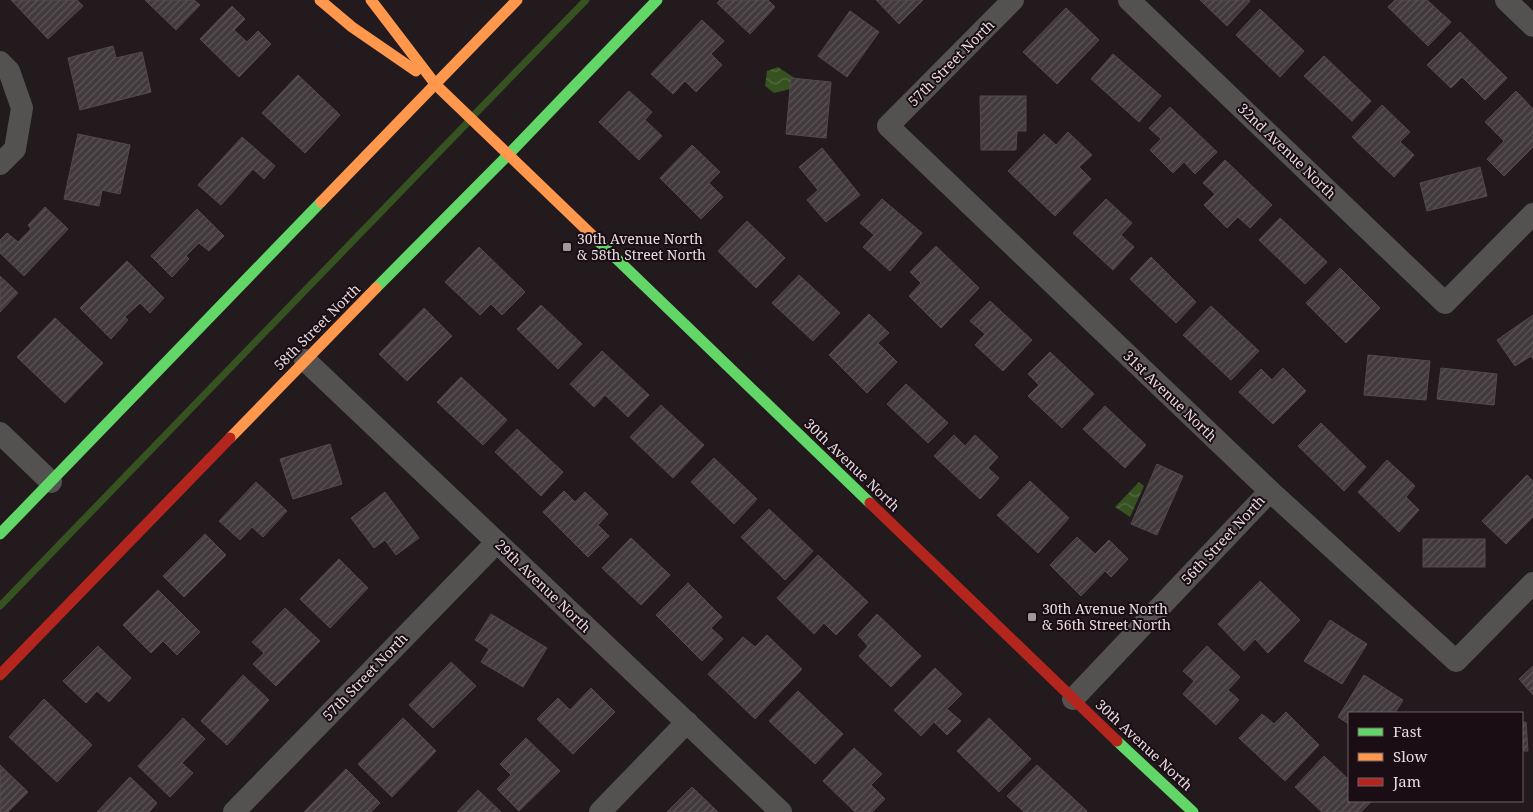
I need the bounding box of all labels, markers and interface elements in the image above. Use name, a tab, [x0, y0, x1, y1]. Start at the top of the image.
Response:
street label: 57th Street North	[903, 15, 998, 110]
street label: 32nd Avenue North	[1234, 99, 1341, 203]
place label: 30th Avenue North & 58th Street North	[577, 229, 706, 264]
marker: 30th Avenue North & 58th Street North	[561, 241, 573, 253]
street label: 58th Street North	[269, 279, 364, 374]
street label: 31st Avenue North	[1119, 346, 1221, 445]
street label: 30th Avenue North	[800, 414, 904, 515]
street label: 56th Street North	[1176, 491, 1269, 588]
street label: 29th Avenue North	[491, 535, 595, 636]
place label: 30th Avenue North & 56th Street North	[1042, 599, 1171, 634]
marker: 30th Avenue North & 56th Street North	[1026, 611, 1038, 623]
street label: 57th Street North	[318, 629, 411, 725]
street label: 30th Avenue North	[1092, 695, 1197, 795]
legend	[1348, 712, 1523, 802]
text: Fast	[1393, 721, 1422, 741]
text: Slow	[1393, 746, 1427, 766]
text: Jam	[1392, 771, 1421, 791]

